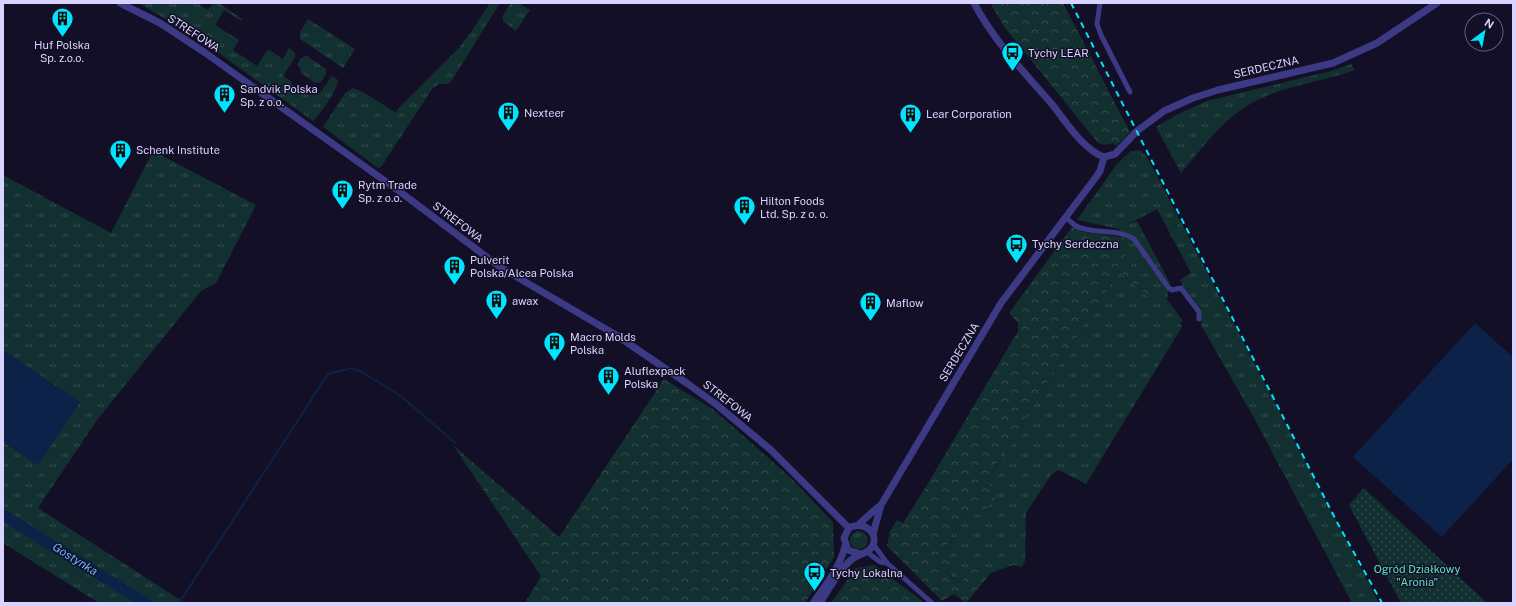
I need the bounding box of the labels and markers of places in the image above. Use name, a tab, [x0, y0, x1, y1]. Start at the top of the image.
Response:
building icon: Huf Polska Sp. z.o.o.	[49, 6, 75, 39]
place label: Huf Polska Sp. z.o.o.	[34, 39, 90, 64]
bus stop icon: Tychy LEAR	[999, 40, 1025, 73]
place label: Tychy LEAR	[1028, 47, 1089, 59]
building icon: Sandvik Polska Sp. z o.o.	[211, 82, 237, 115]
place label: Sandvik Polska Sp. z o.o.	[240, 83, 318, 108]
building icon: Nexteer	[496, 100, 522, 133]
building icon: Lear Corporation	[897, 101, 923, 134]
place label: Nexteer	[524, 107, 565, 119]
place label: Lear Corporation	[926, 108, 1012, 120]
building icon: Schenk Institute	[108, 137, 134, 170]
place label: Schenk Institute	[136, 144, 220, 156]
building icon: Rytm Trade Sp. z o.o.	[330, 178, 356, 211]
place label: Rytm Trade Sp. z o.o.	[358, 179, 417, 204]
building icon: Hilton Foods Ltd. Sp. z o. o.	[732, 194, 758, 227]
place label: Hilton Foods Ltd. Sp. z o. o.	[760, 195, 828, 220]
bus stop icon: Tychy Serdeczna	[1004, 231, 1030, 264]
place label: Tychy Serdeczna	[1032, 238, 1119, 250]
building icon: Pulverit Polska/Alcea Polska	[442, 253, 468, 286]
place label: Pulverit Polska/Alcea Polska	[470, 254, 574, 279]
building icon: awax	[484, 288, 510, 321]
building icon: Maflow	[857, 290, 883, 323]
place label: awax	[512, 295, 539, 307]
place label: Maflow	[886, 297, 924, 309]
building icon: Macro Molds Polska	[542, 330, 568, 363]
place label: Macro Molds Polska	[570, 331, 636, 356]
building icon: Aluflexpack Polska	[595, 364, 621, 397]
place label: Aluflexpack Polska	[624, 365, 685, 390]
bus stop icon: Tychy Lokalna	[802, 560, 828, 593]
place label: Tychy Lokalna	[830, 567, 903, 579]

